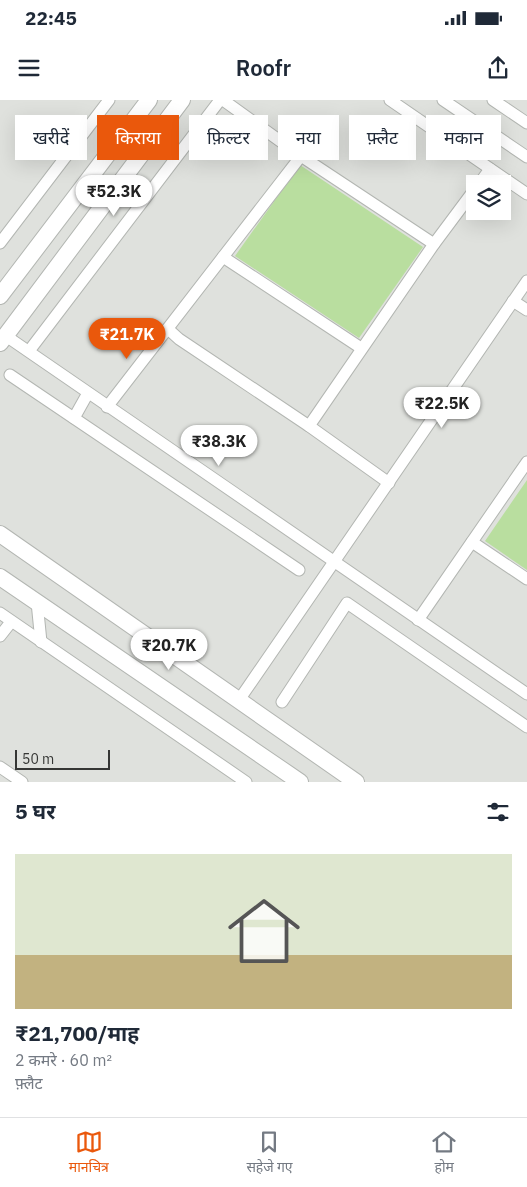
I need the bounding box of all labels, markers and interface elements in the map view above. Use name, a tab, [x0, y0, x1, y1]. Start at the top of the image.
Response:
text: 22:45	[25, 6, 77, 30]
text: Roofr	[236, 53, 291, 82]
icon: menu	[15, 54, 43, 82]
icon: share	[484, 54, 512, 82]
chip: खरीदें	[15, 115, 87, 160]
chip: किराया	[97, 115, 179, 160]
chip: फ़िल्टर	[189, 115, 268, 160]
chip: नया	[278, 115, 339, 160]
chip: फ़्लैट	[349, 115, 416, 160]
chip: मकान	[426, 115, 501, 160]
pin: ₹52.3K	[73, 174, 155, 217]
map controls	[466, 175, 511, 220]
button: layers	[466, 175, 511, 220]
text: ₹52.3K	[87, 181, 141, 201]
pin: ₹21.7K	[86, 318, 168, 360]
text: ₹21.7K	[100, 324, 154, 344]
pin: ₹22.5K	[401, 386, 483, 429]
text: ₹22.5K	[415, 393, 469, 413]
pin: ₹38.3K	[178, 424, 260, 467]
text: ₹38.3K	[192, 431, 246, 451]
pin: ₹20.7K	[128, 628, 210, 671]
text: ₹20.7K	[142, 635, 196, 655]
scale bar	[15, 747, 110, 770]
text: 50 m	[22, 750, 54, 768]
text: 5 घर	[15, 797, 55, 825]
icon: filters	[484, 798, 512, 826]
icon: home	[219, 886, 309, 976]
text: ₹21,700/माह	[15, 1019, 139, 1047]
text: 2 कमरे · 60 m²	[15, 1050, 112, 1070]
text: फ़्लैट	[15, 1073, 43, 1093]
tab: मानचित्र	[69, 1128, 109, 1178]
tab: सहेजे गए	[246, 1128, 293, 1178]
tab: होम	[430, 1128, 458, 1178]

